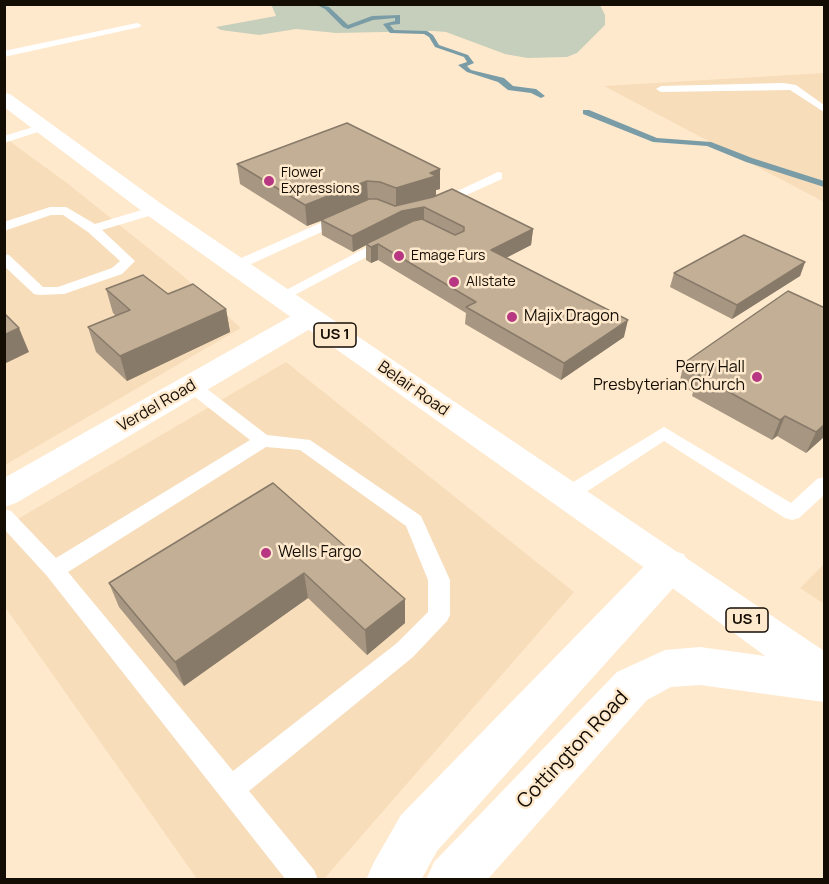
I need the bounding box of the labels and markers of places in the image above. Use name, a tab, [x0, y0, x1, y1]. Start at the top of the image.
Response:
place label: Flower Expressions	[281, 165, 360, 198]
marker: Flower Expressions	[262, 174, 276, 188]
place label: Emage Furs	[411, 248, 485, 264]
marker: Emage Furs	[392, 249, 406, 263]
place label: Allstate	[466, 274, 516, 290]
marker: Allstate	[447, 275, 461, 289]
place label: Majix Dragon	[524, 307, 619, 327]
marker: Majix Dragon	[505, 310, 519, 324]
place label: Perry Hall Presbyterian Church	[593, 358, 745, 396]
marker: Perry Hall Presbyterian Church	[750, 370, 764, 384]
place label: Wells Fargo	[278, 543, 361, 563]
marker: Wells Fargo	[259, 546, 273, 560]

